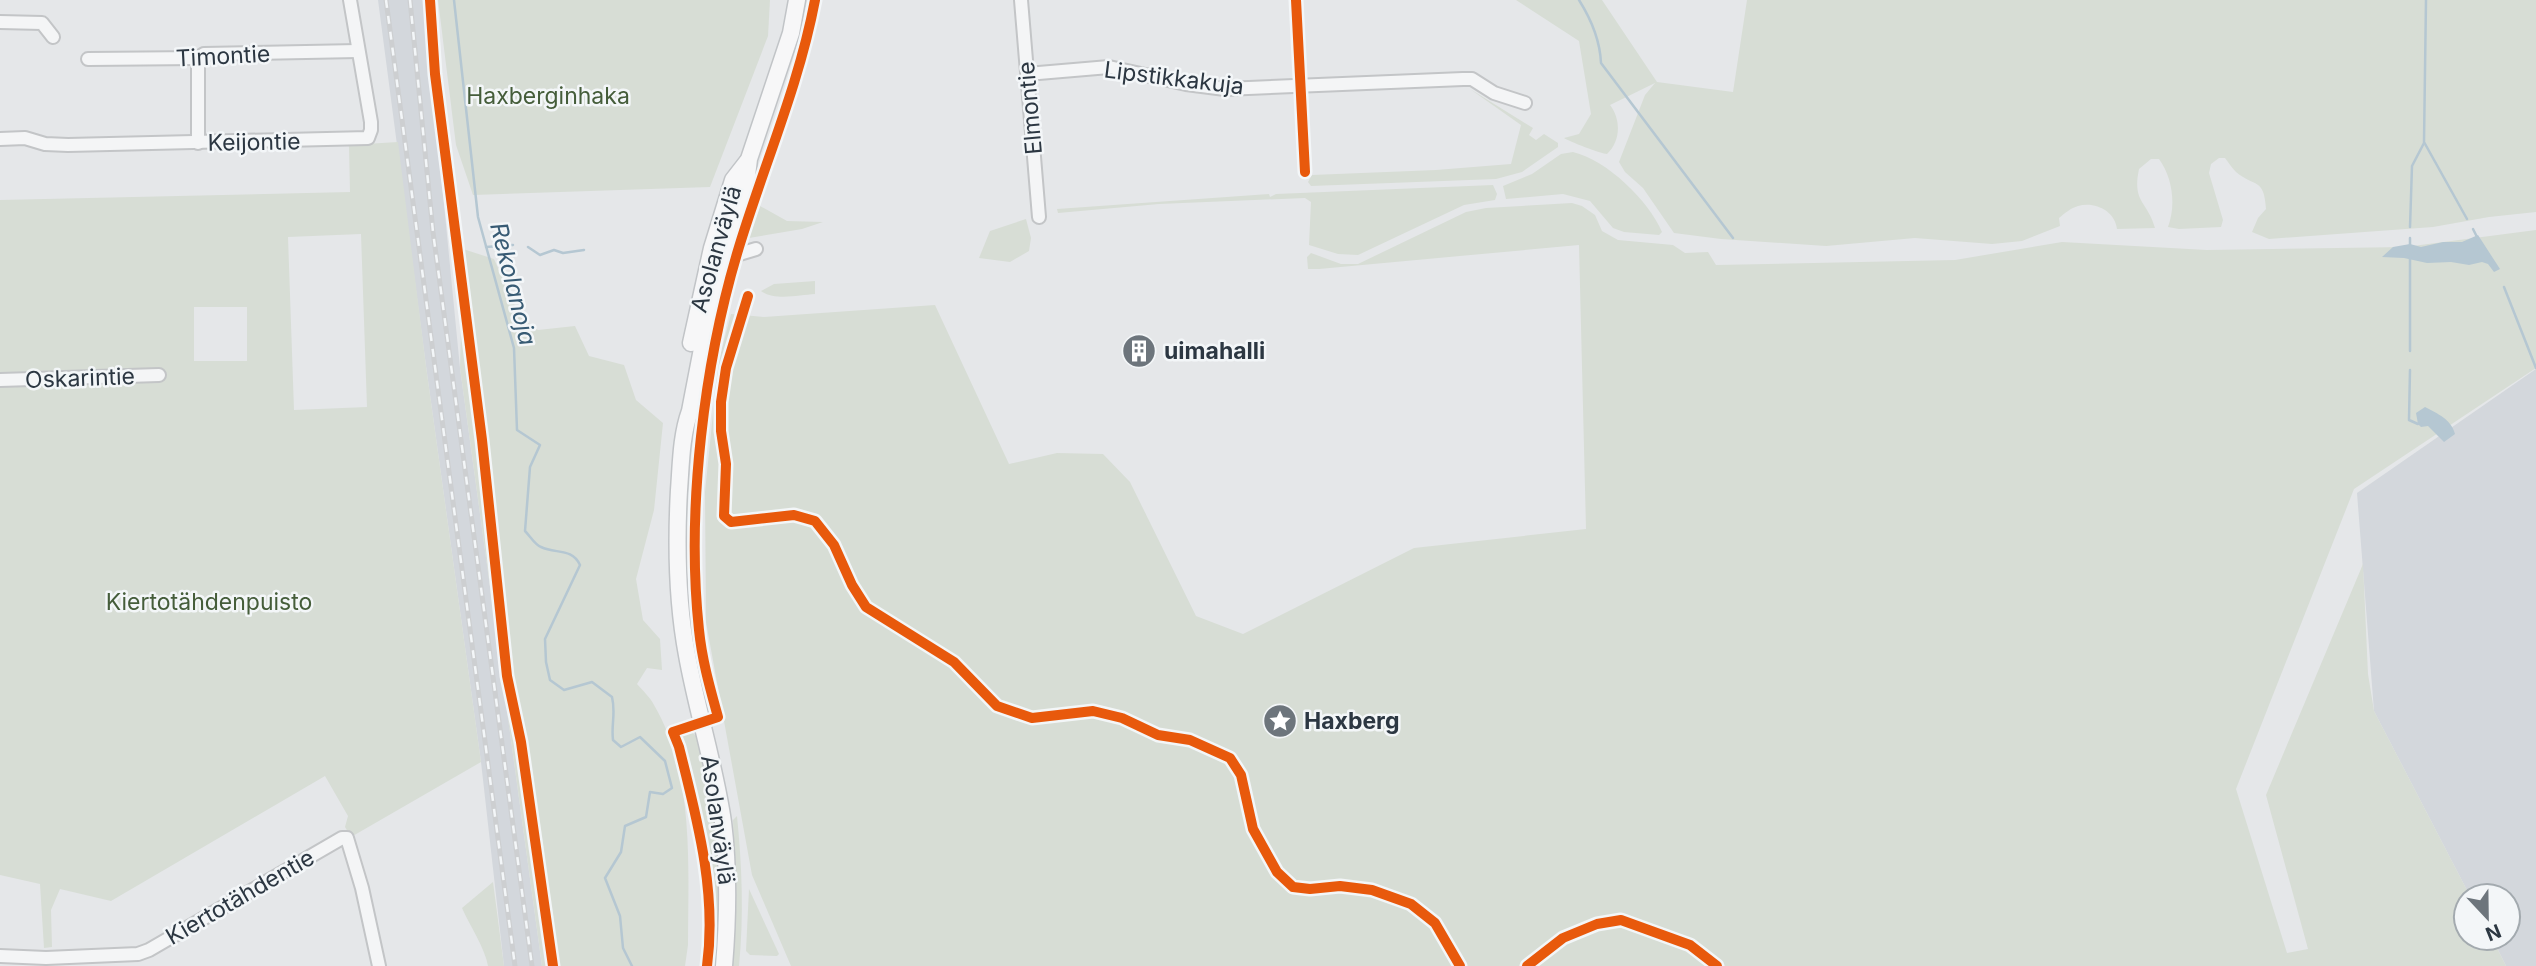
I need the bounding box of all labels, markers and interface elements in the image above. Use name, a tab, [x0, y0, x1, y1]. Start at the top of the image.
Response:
street label: Timontie	[175, 40, 271, 72]
street label: Lipstikkakuja	[1102, 56, 1246, 100]
street label: Elmontie	[1012, 60, 1048, 156]
park label: Haxberginhaka	[466, 82, 630, 110]
street label: Keijontie	[207, 127, 301, 157]
street label: Asolanväylä	[685, 182, 747, 316]
water label: Rekolanoja	[484, 219, 543, 348]
building icon: uimahalli	[1120, 332, 1158, 370]
place label: uimahalli	[1164, 337, 1265, 365]
street label: Oskarintie	[25, 362, 135, 394]
park label: Kiertotähdenpuisto	[106, 588, 312, 616]
place icon: Haxberg	[1261, 702, 1299, 740]
place label: Haxberg	[1304, 707, 1399, 735]
street label: Asolanväylä	[695, 753, 741, 887]
street label: Kiertotähdentie	[161, 843, 319, 951]
north arrow	[2452, 882, 2522, 952]
text: N	[2482, 919, 2504, 946]

